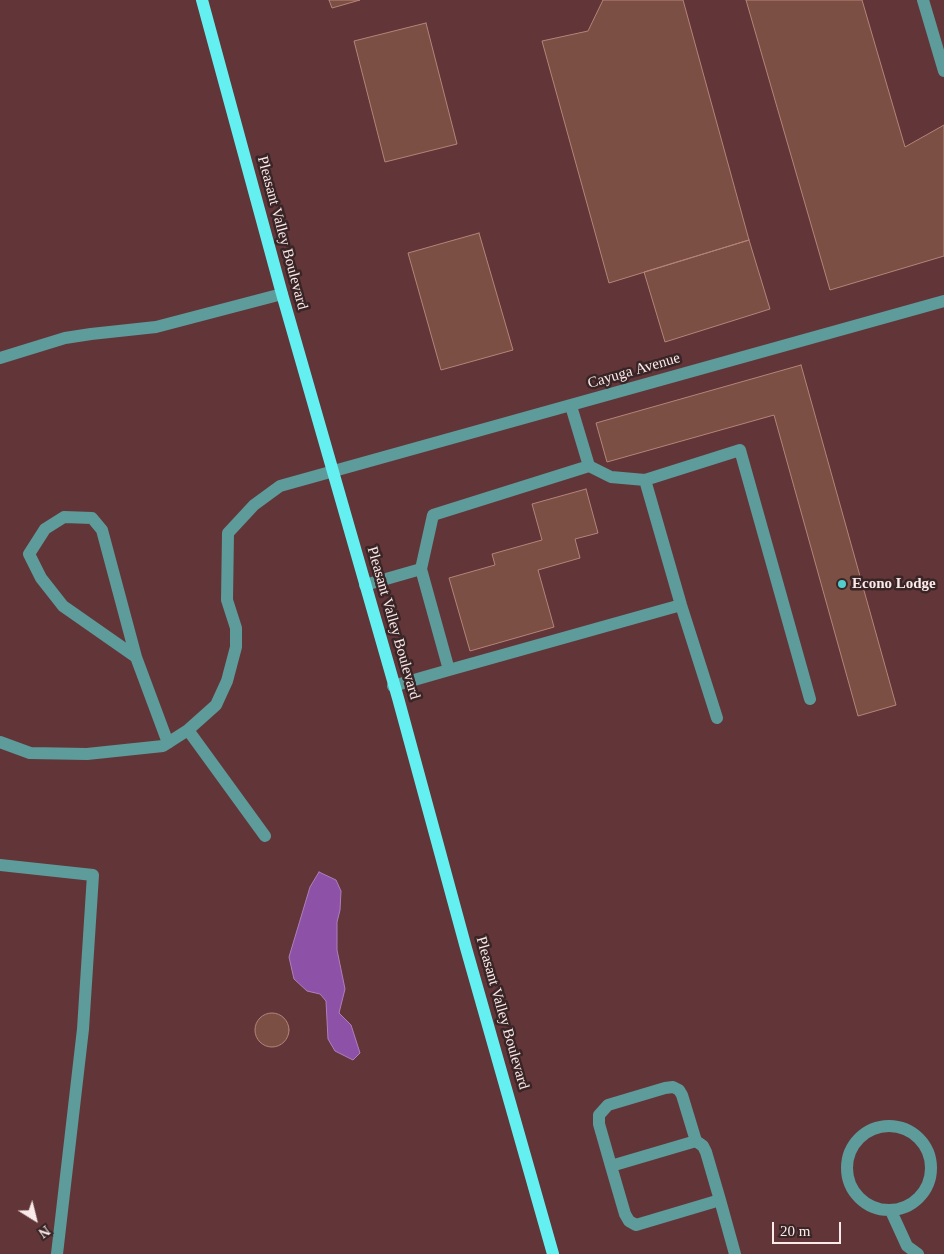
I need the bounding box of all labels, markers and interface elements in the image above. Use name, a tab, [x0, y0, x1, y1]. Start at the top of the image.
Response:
street label: Pleasant Valley Boulevard	[253, 154, 311, 312]
street label: Cayuga Avenue	[586, 349, 682, 393]
street label: Pleasant Valley Boulevard	[363, 544, 423, 702]
place label: Econo Lodge	[852, 575, 936, 593]
marker: Econo Lodge	[836, 578, 848, 590]
street label: Pleasant Valley Boulevard	[472, 934, 532, 1092]
north arrow	[10, 1194, 60, 1244]
scale bar	[774, 1212, 843, 1244]
text: N	[36, 1222, 53, 1241]
text: 20 m	[780, 1223, 810, 1239]

